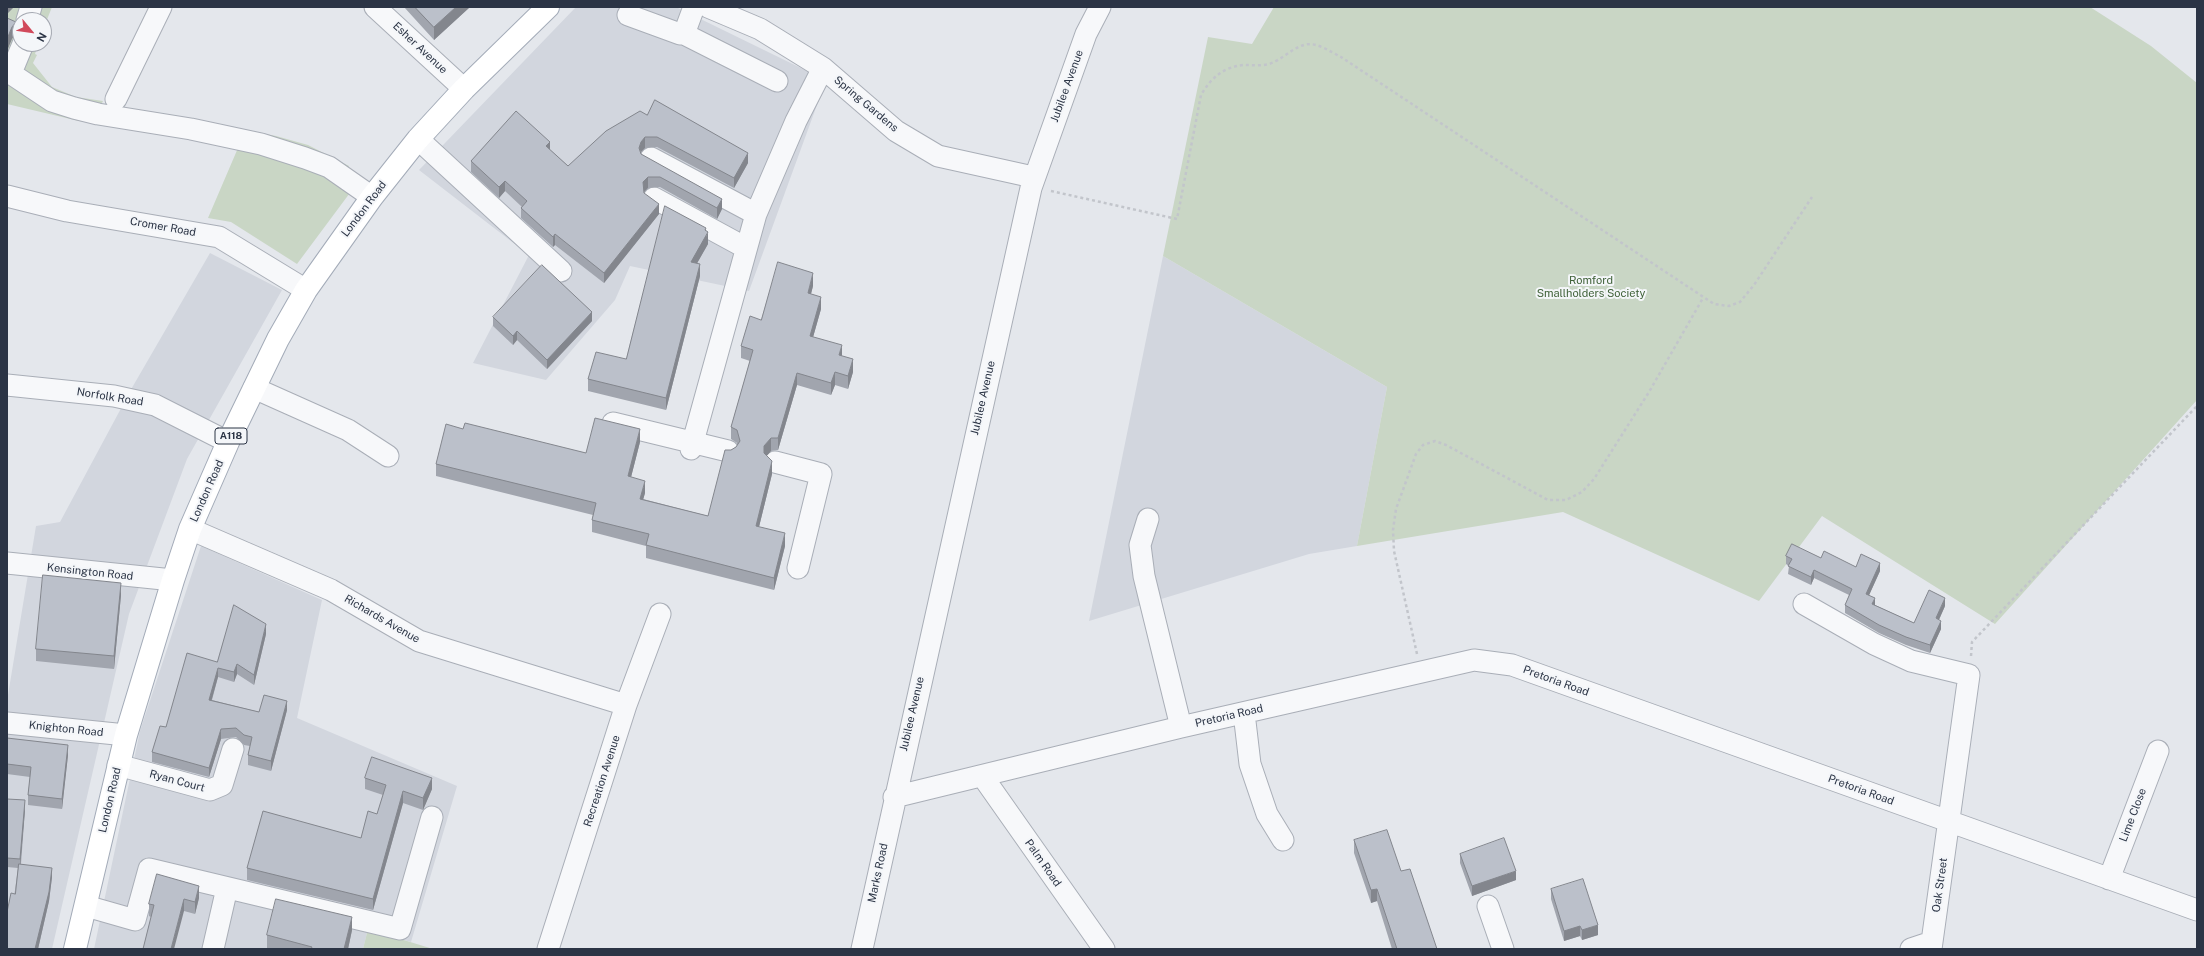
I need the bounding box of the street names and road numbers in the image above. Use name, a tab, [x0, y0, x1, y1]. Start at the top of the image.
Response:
street label: Esher Avenue	[390, 19, 450, 77]
street label: Jubilee Avenue	[1048, 48, 1086, 124]
street label: Spring Gardens	[831, 73, 901, 135]
street label: London Road	[339, 178, 389, 240]
street label: Cromer Road	[129, 215, 197, 239]
street label: Jubilee Avenue	[968, 359, 998, 437]
street label: Norfolk Road	[76, 385, 144, 409]
road number: A118	[215, 428, 247, 444]
street label: London Road	[187, 458, 227, 524]
street label: Kensington Road	[46, 561, 134, 583]
street label: Richards Avenue	[342, 592, 422, 646]
street label: Pretoria Road	[1521, 663, 1591, 699]
street label: Jubilee Avenue	[897, 675, 927, 753]
street label: Pretoria Road	[1194, 702, 1264, 730]
street label: Knighton Road	[28, 719, 104, 739]
street label: Recreation Avenue	[581, 733, 623, 829]
street label: London Road	[96, 766, 124, 834]
street label: Ryan Court	[148, 767, 206, 795]
street label: Pretoria Road	[1826, 772, 1896, 808]
street label: Lime Close	[2117, 786, 2149, 844]
street label: Palm Road	[1022, 837, 1064, 889]
street label: Marks Road	[865, 842, 891, 904]
street label: Oak Street	[1930, 857, 1950, 913]

